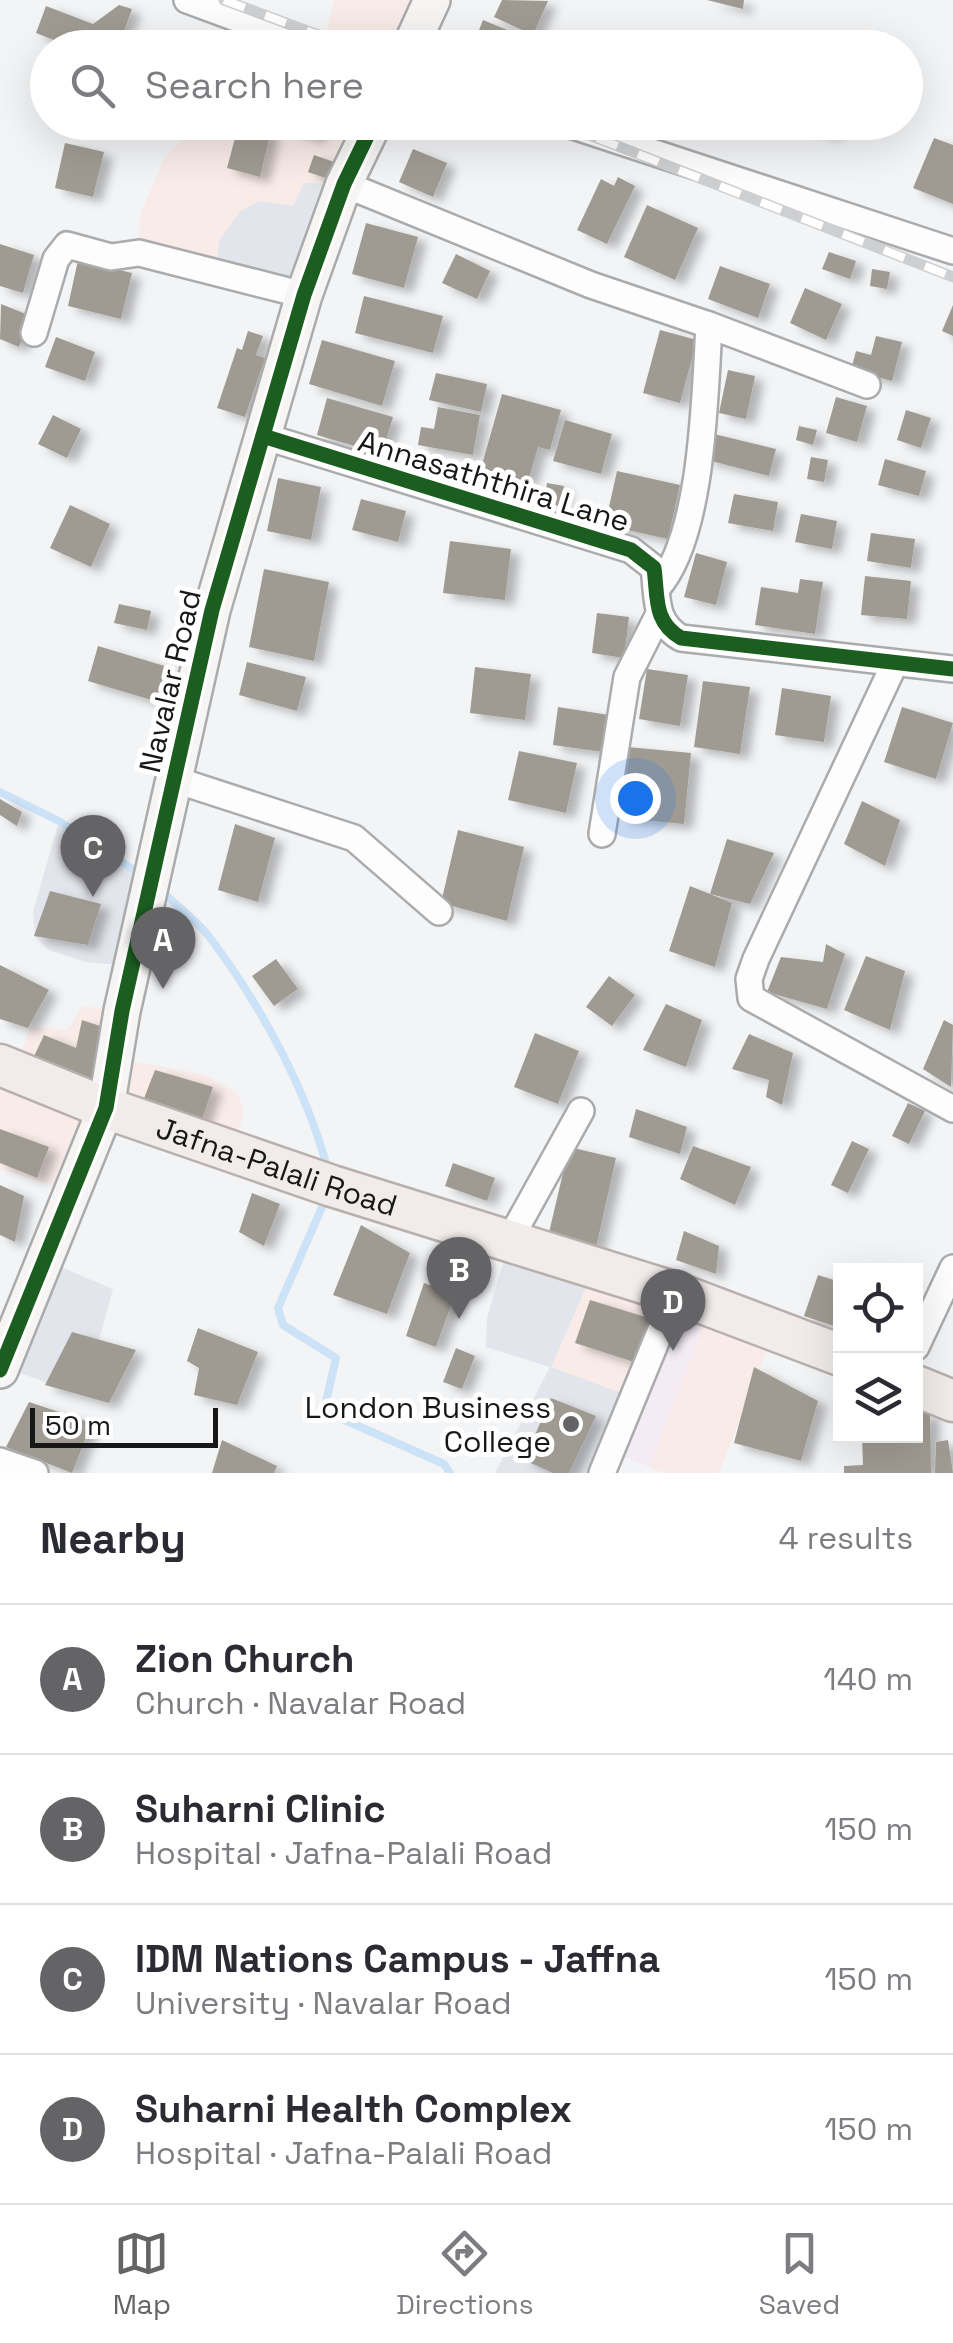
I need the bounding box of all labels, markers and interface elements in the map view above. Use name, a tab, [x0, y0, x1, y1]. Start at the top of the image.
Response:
search box	[30, 30, 923, 140]
icon: search	[65, 58, 120, 113]
text: Search here	[145, 61, 364, 109]
street label: Annasaththira Lane	[354, 421, 634, 541]
street label: Navalar Road	[130, 586, 210, 776]
your location	[610, 773, 661, 824]
pin: C	[61, 814, 126, 897]
pin: A	[130, 906, 196, 989]
street label: Jafna-Palali Road	[152, 1107, 402, 1225]
pin: B	[426, 1236, 492, 1319]
map controls	[833, 1263, 923, 1443]
button: locate	[833, 1263, 923, 1353]
pin: D	[640, 1268, 706, 1351]
button: layers	[833, 1353, 923, 1443]
place label: London Business College	[305, 1388, 551, 1461]
scale bar	[30, 1403, 218, 1448]
text: 50 m	[45, 1407, 111, 1443]
marker: London Business College	[560, 1413, 582, 1435]
text: Nearby	[40, 1512, 186, 1565]
text: 4 results	[778, 1518, 913, 1558]
text: Zion Church	[135, 1635, 354, 1683]
text: A	[62, 1659, 83, 1699]
text: 140 m	[823, 1659, 913, 1699]
text: Church · Navalar Road	[135, 1683, 466, 1723]
text: Suharni Clinic	[135, 1785, 386, 1833]
text: B	[62, 1809, 83, 1849]
text: 150 m	[824, 1809, 913, 1849]
text: Hospital · Jafna-Palali Road	[135, 1833, 552, 1873]
text: IDM Nations Campus - Jaffna	[135, 1935, 660, 1983]
text: C	[62, 1959, 83, 1999]
text: 150 m	[824, 1959, 913, 1999]
text: University · Navalar Road	[135, 1983, 512, 2023]
text: Suharni Health Complex	[135, 2085, 572, 2133]
text: D	[62, 2109, 83, 2149]
text: 150 m	[824, 2109, 913, 2149]
text: Hospital · Jafna-Palali Road	[135, 2133, 552, 2173]
tab: Map	[113, 2226, 171, 2322]
tab: Directions	[396, 2226, 533, 2322]
tab: Saved	[759, 2226, 840, 2322]

